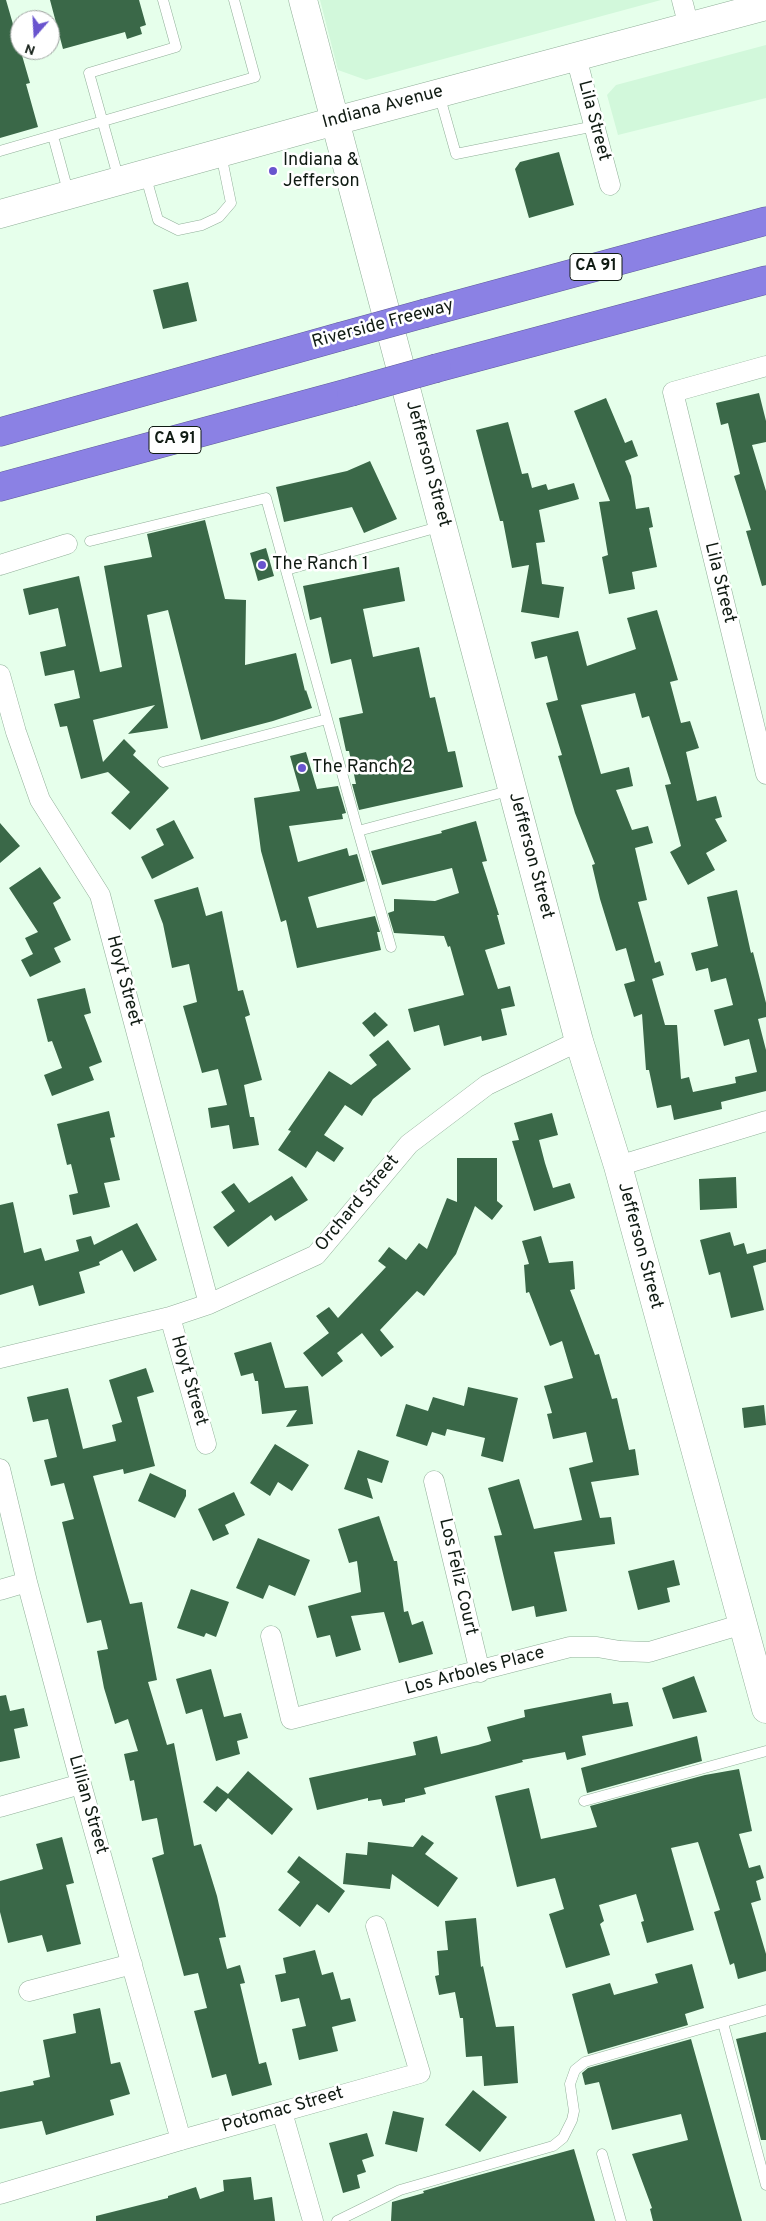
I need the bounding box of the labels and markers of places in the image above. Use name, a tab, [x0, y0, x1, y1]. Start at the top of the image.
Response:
place label: Indiana & Jefferson	[283, 150, 360, 192]
marker: Indiana & Jefferson	[267, 165, 279, 177]
place label: The Ranch 1	[272, 554, 369, 576]
marker: The Ranch 1	[256, 559, 268, 571]
place label: The Ranch 2	[312, 757, 413, 779]
marker: The Ranch 2	[296, 762, 308, 774]

